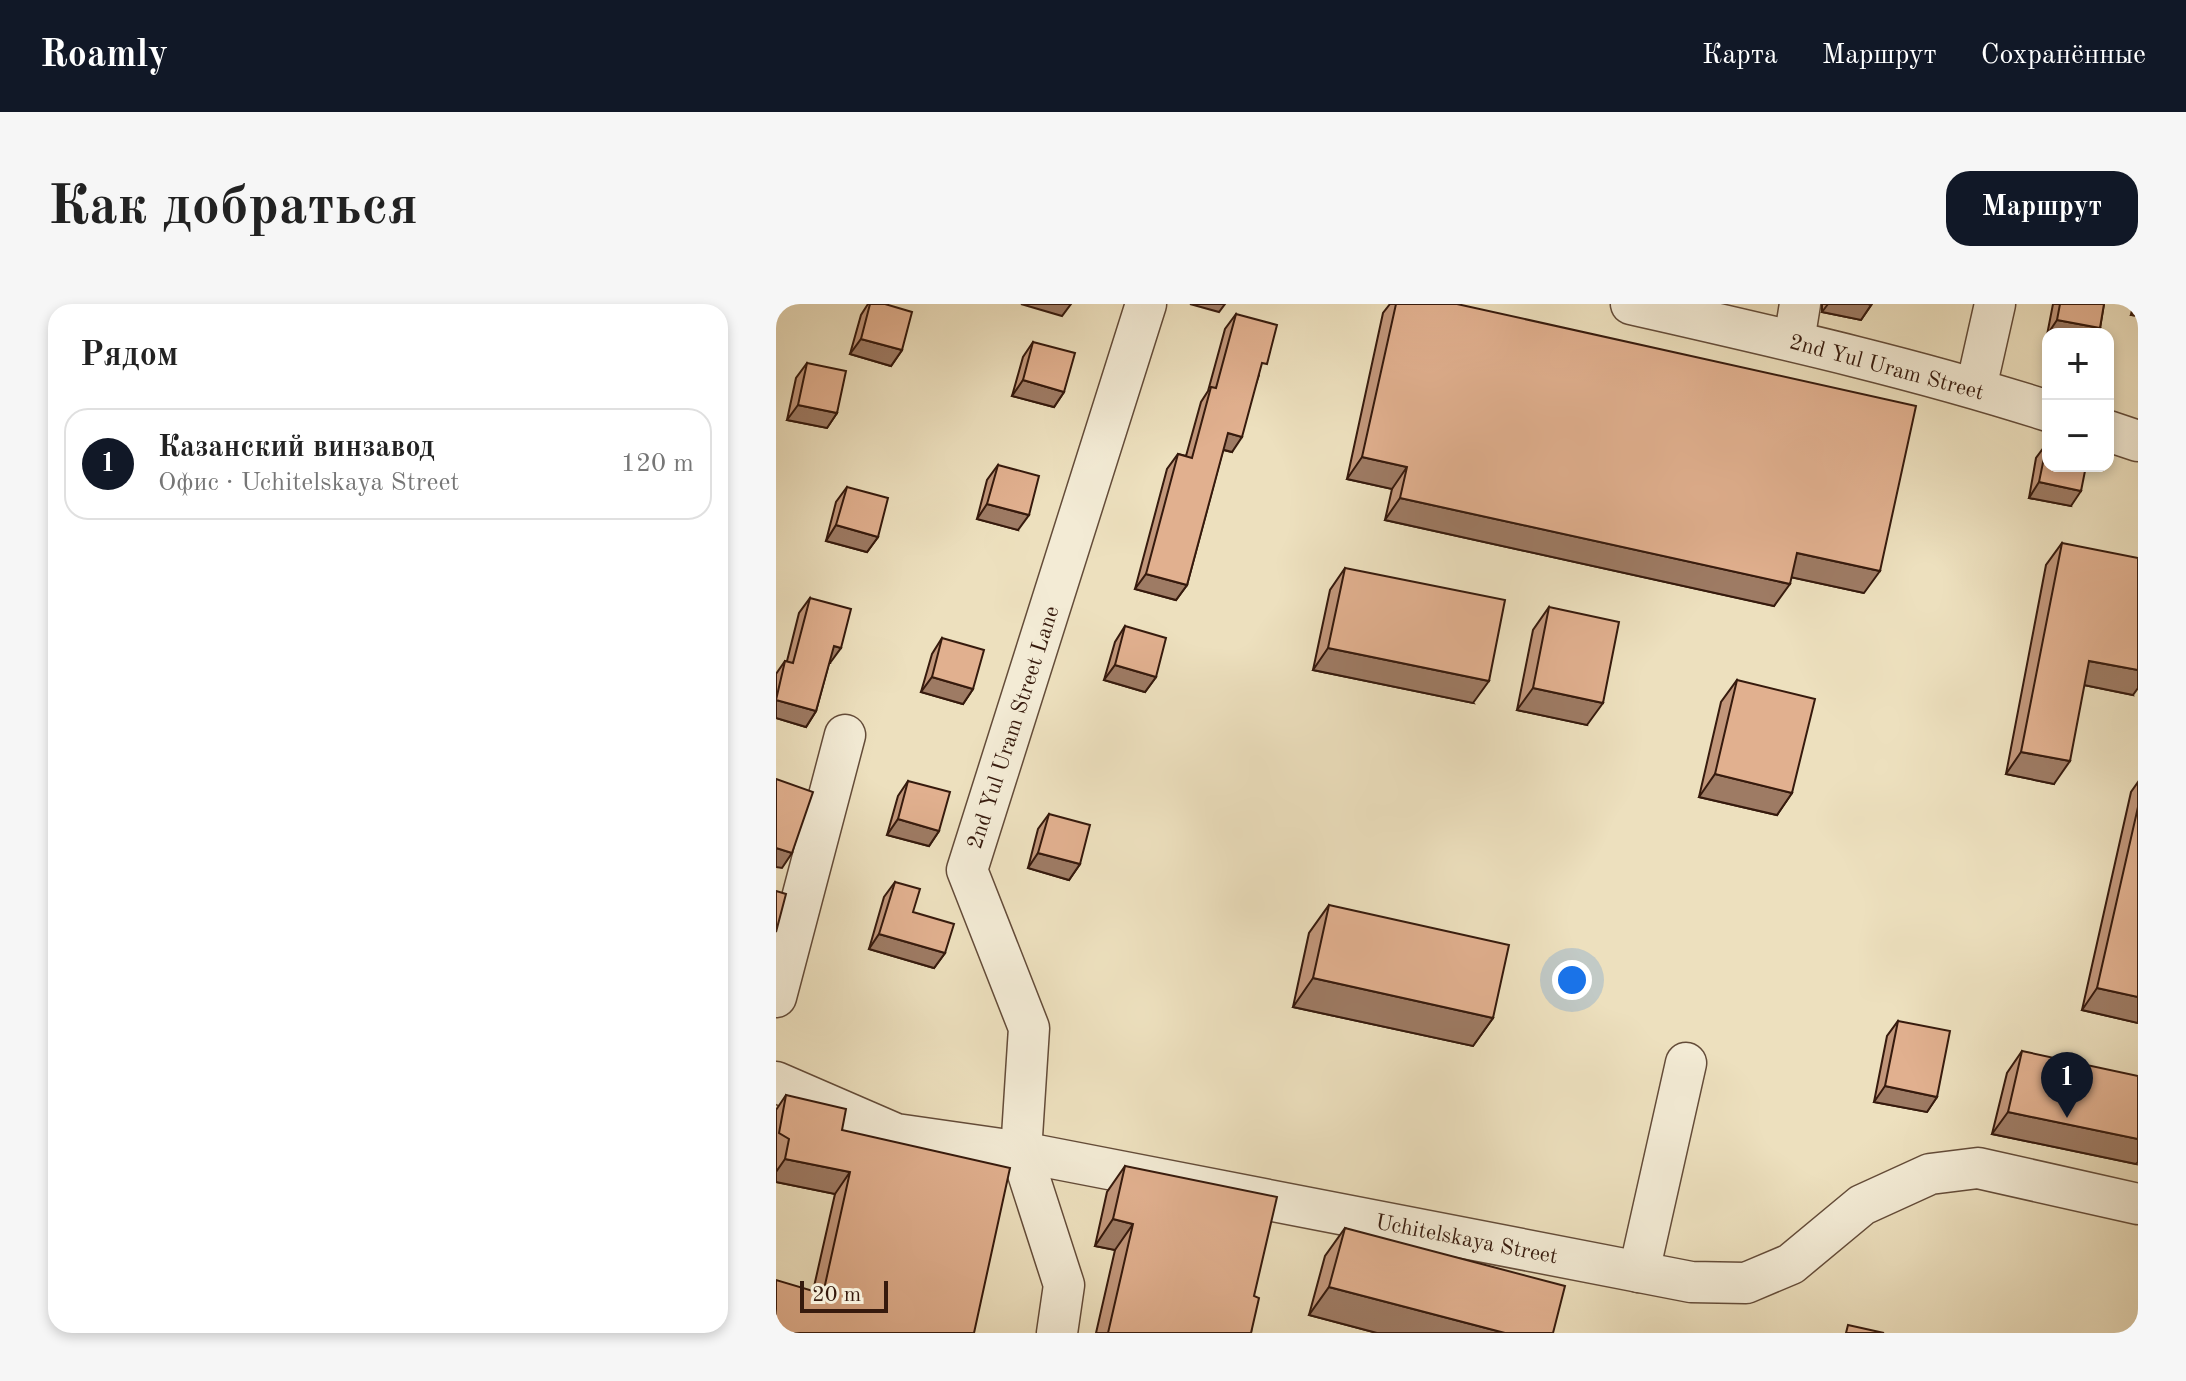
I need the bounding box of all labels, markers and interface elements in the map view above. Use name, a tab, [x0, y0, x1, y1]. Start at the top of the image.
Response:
text: Roamly	[40, 37, 168, 75]
text: Карта	[1702, 42, 1778, 70]
text: Маршрут	[1822, 42, 1937, 70]
text: Сохранённые	[1981, 42, 2146, 70]
button: Маршрут	[1946, 171, 2138, 246]
text: Как добраться	[48, 180, 418, 236]
map controls	[2042, 328, 2114, 472]
button: +	[2042, 328, 2114, 400]
street label: 2nd Yul Uram Street	[1787, 331, 1986, 404]
text: Рядом	[80, 339, 179, 373]
button: −	[2042, 400, 2114, 472]
text: Казанский винзавод	[158, 433, 435, 463]
text: 1	[100, 451, 116, 477]
text: 120 m	[621, 451, 694, 477]
text: Офис · Uchitelskaya Street	[158, 470, 459, 496]
street label: 2nd Yul Uram Street Lane	[964, 603, 1064, 852]
your location	[1552, 960, 1592, 1000]
pin: 1	[2041, 1052, 2093, 1118]
street label: Uchitelskaya Street	[1374, 1212, 1560, 1268]
scale bar	[800, 1277, 888, 1313]
text: 20 m	[812, 1284, 861, 1306]

